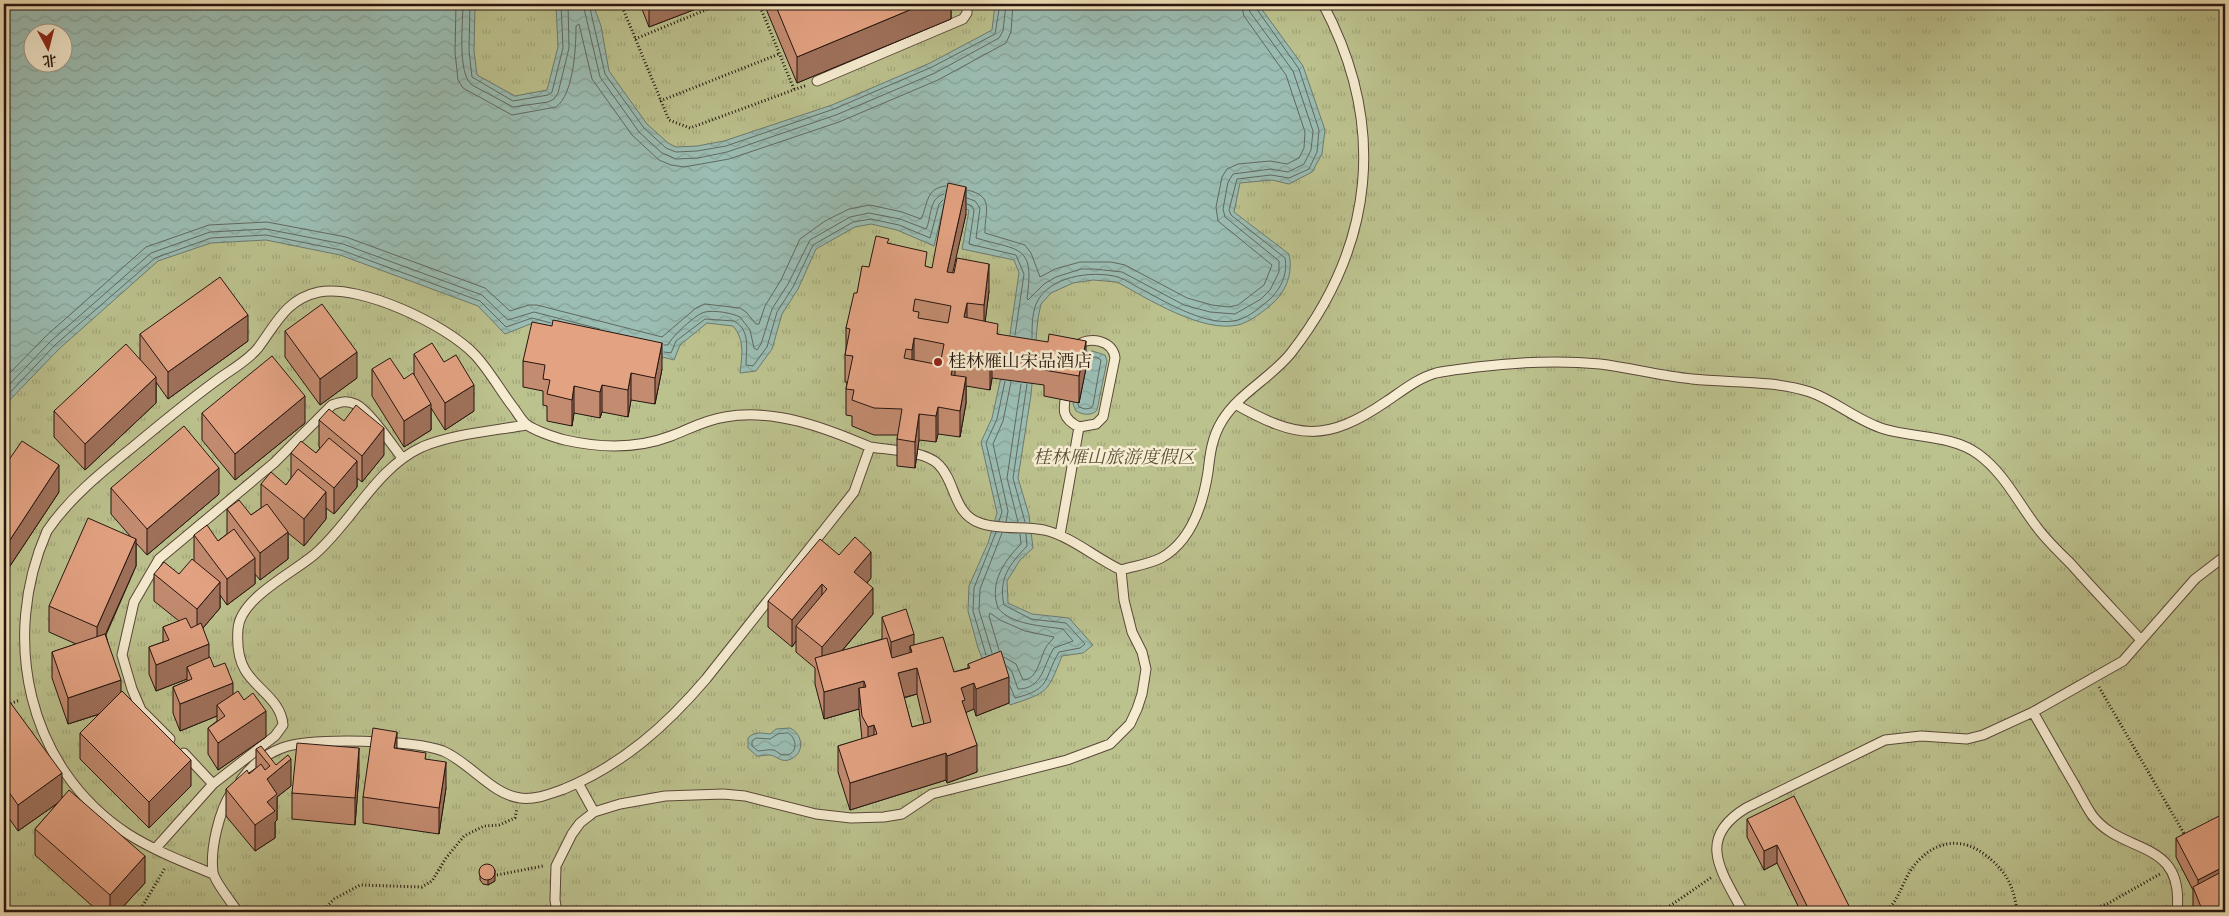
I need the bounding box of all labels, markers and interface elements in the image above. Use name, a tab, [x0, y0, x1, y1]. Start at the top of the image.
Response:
north arrow	[22, 22, 72, 72]
text: 北	[41, 50, 58, 70]
place label: 桂林雁山宋品酒店	[948, 351, 1092, 374]
marker: 桂林雁山宋品酒店	[932, 356, 944, 368]
park label: 桂林雁山旅游度假区	[1033, 447, 1197, 470]

